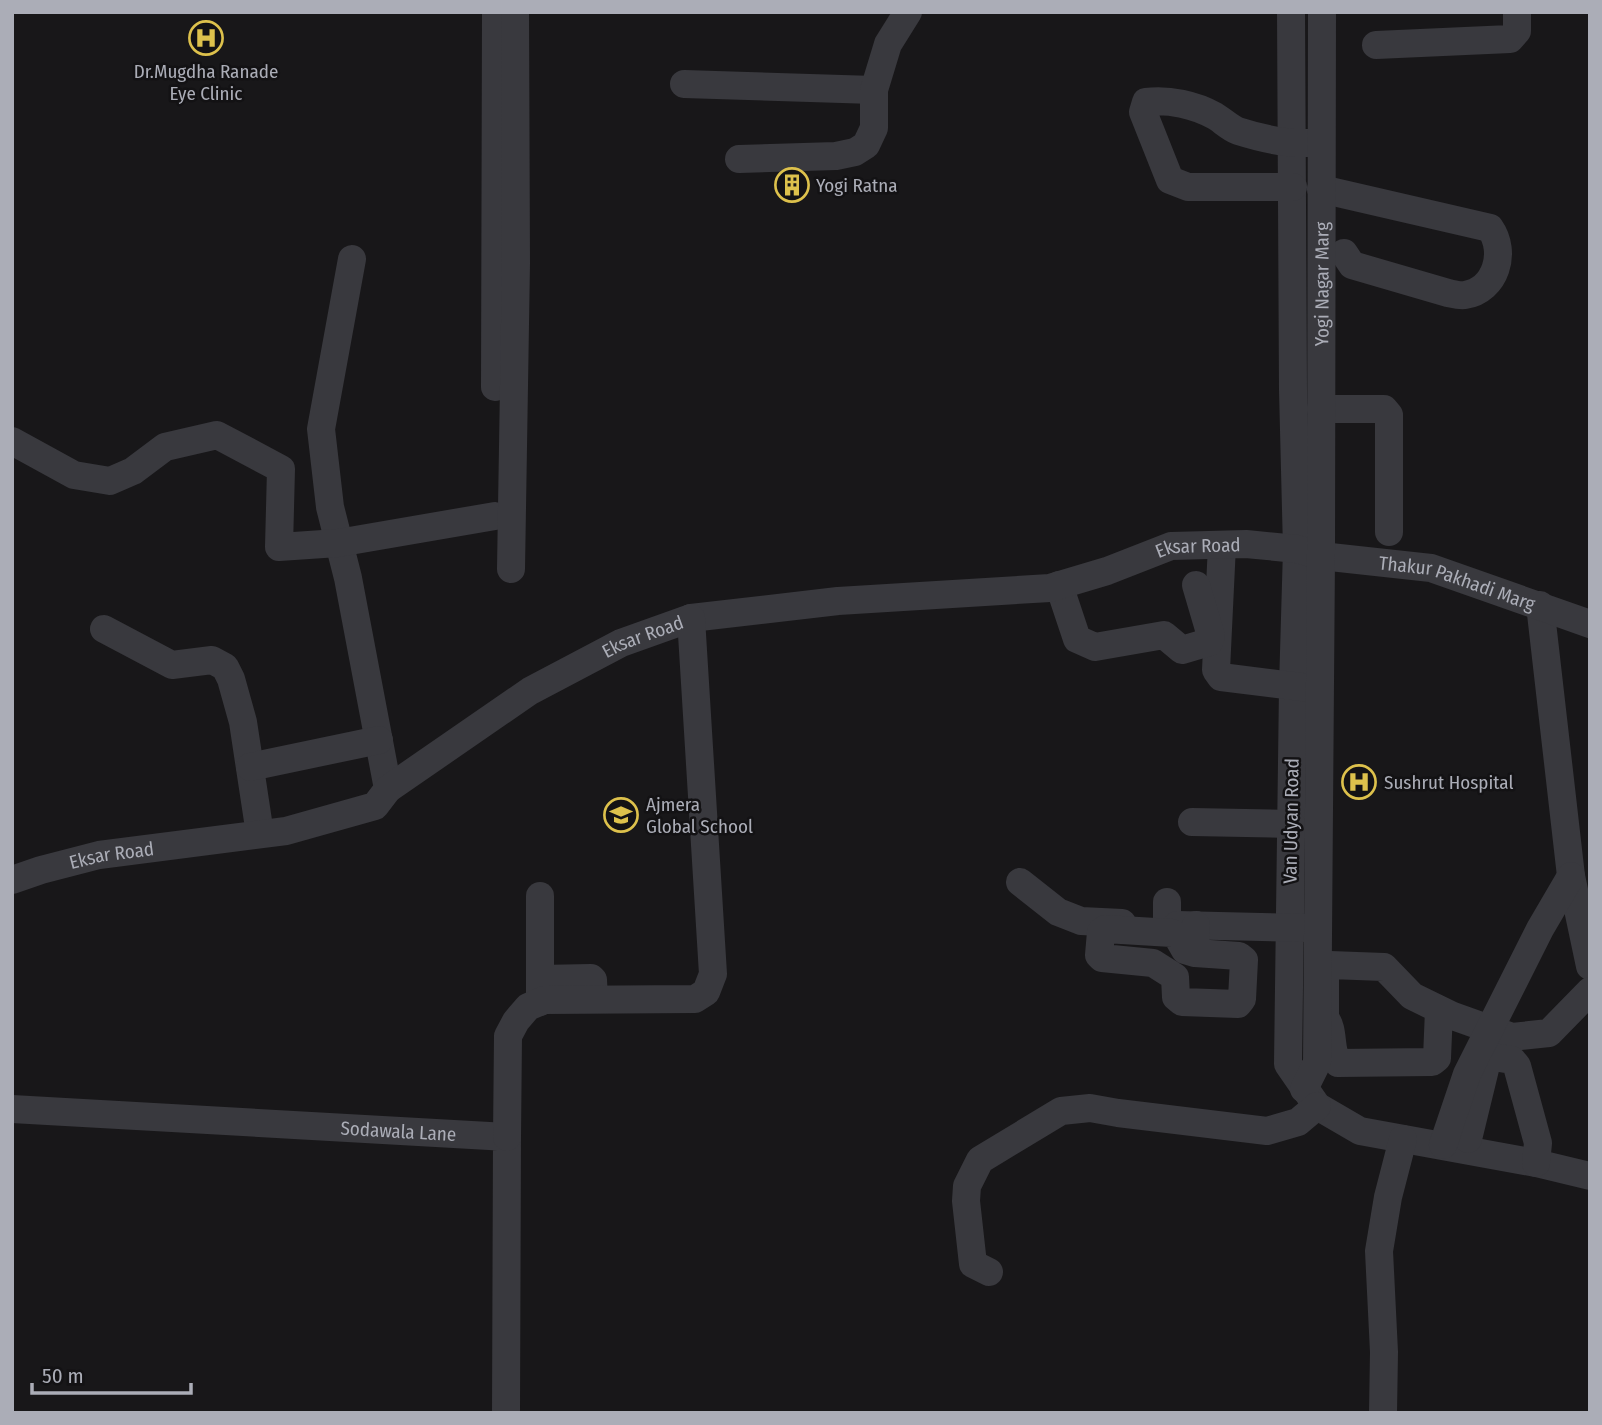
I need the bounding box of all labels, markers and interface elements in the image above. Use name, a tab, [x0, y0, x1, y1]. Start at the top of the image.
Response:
hospital icon: Dr.Mugdha Ranade Eye Clinic	[187, 19, 225, 57]
place label: Dr.Mugdha Ranade Eye Clinic	[134, 60, 278, 105]
building icon: Yogi Ratna	[773, 166, 811, 204]
place label: Yogi Ratna	[816, 174, 898, 197]
street label: Yogi Nagar Marg	[1310, 222, 1333, 346]
street label: Eksar Road	[1152, 533, 1241, 563]
street label: Thakur Pakhadi Marg	[1378, 551, 1538, 615]
street label: Eksar Road	[598, 610, 686, 663]
street label: Van Udyan Road	[1278, 758, 1304, 884]
hospital icon: Sushrut Hospital	[1340, 763, 1378, 801]
place label: Sushrut Hospital	[1384, 771, 1513, 794]
place label: Ajmera Global School	[646, 793, 753, 838]
school or university icon: Ajmera Global School	[602, 796, 640, 834]
street label: Eksar Road	[67, 837, 155, 874]
street label: Sodawala Lane	[340, 1116, 457, 1146]
scale bar	[32, 1352, 191, 1396]
text: 50 m	[42, 1363, 84, 1389]

